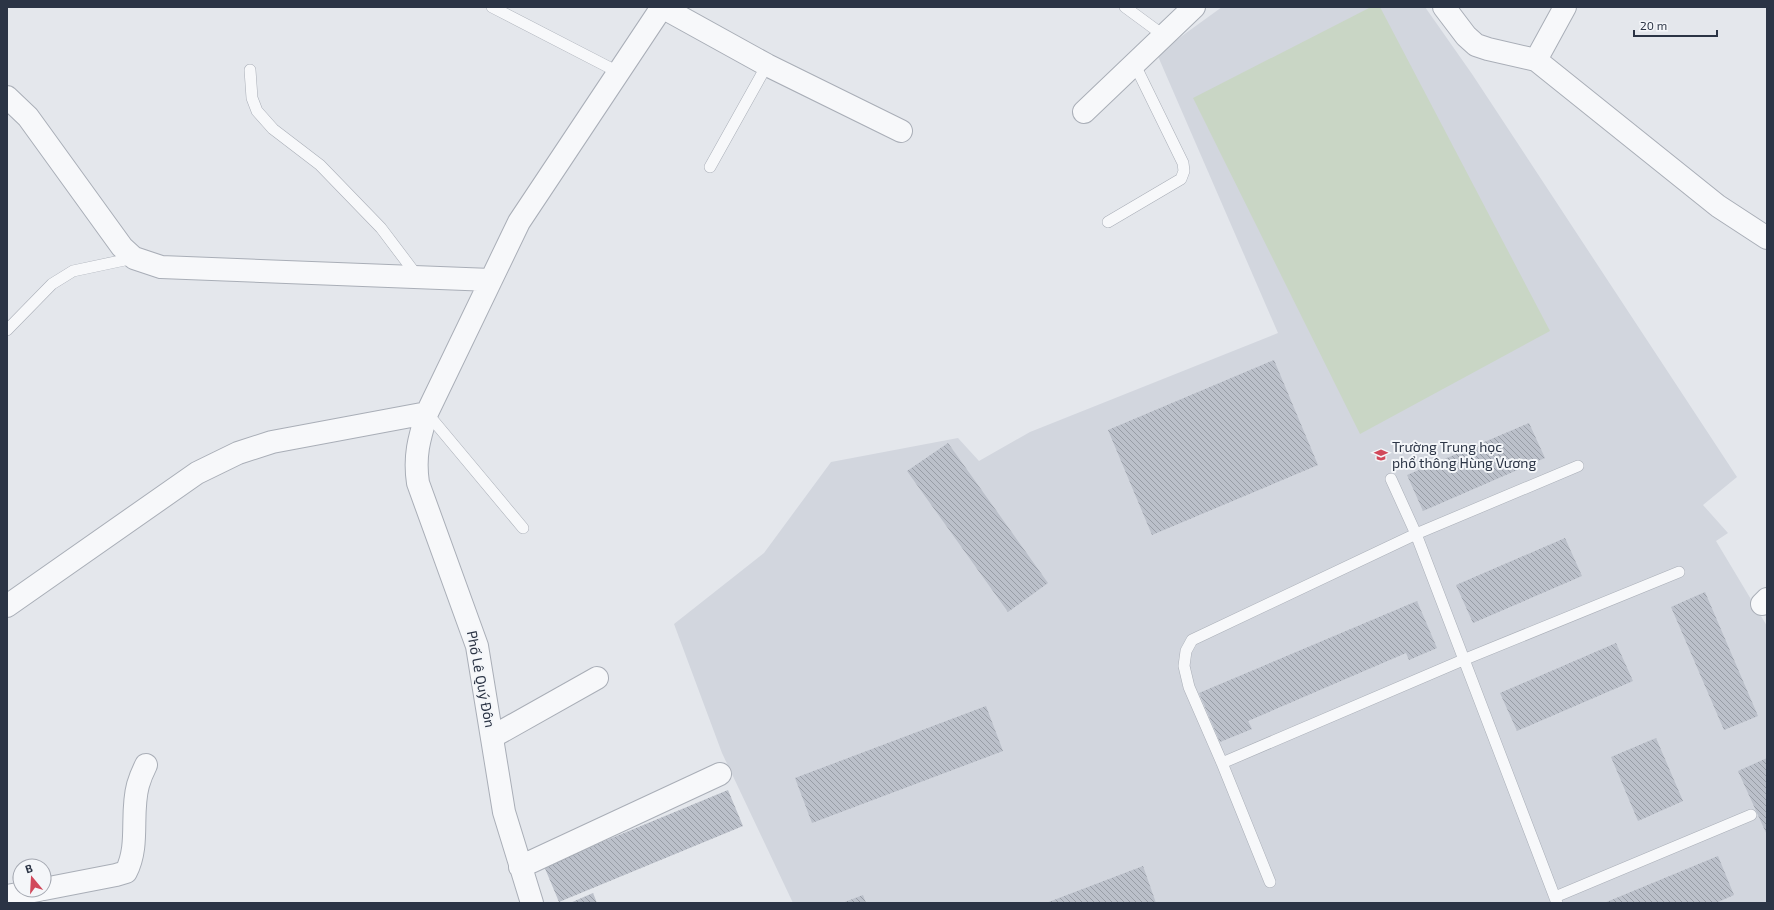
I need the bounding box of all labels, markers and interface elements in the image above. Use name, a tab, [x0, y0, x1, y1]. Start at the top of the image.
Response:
scale bar	[1634, 12, 1717, 38]
text: 20 m	[1640, 18, 1667, 32]
place label: Trường Trung học phổ thông Hùng Vương	[1392, 438, 1536, 471]
school or university icon: Trường Trung học phổ thông Hùng Vương	[1373, 447, 1389, 463]
street label: Phố Lê Quý Đôn	[464, 629, 499, 729]
north arrow	[12, 858, 52, 898]
text: B	[23, 861, 34, 875]

